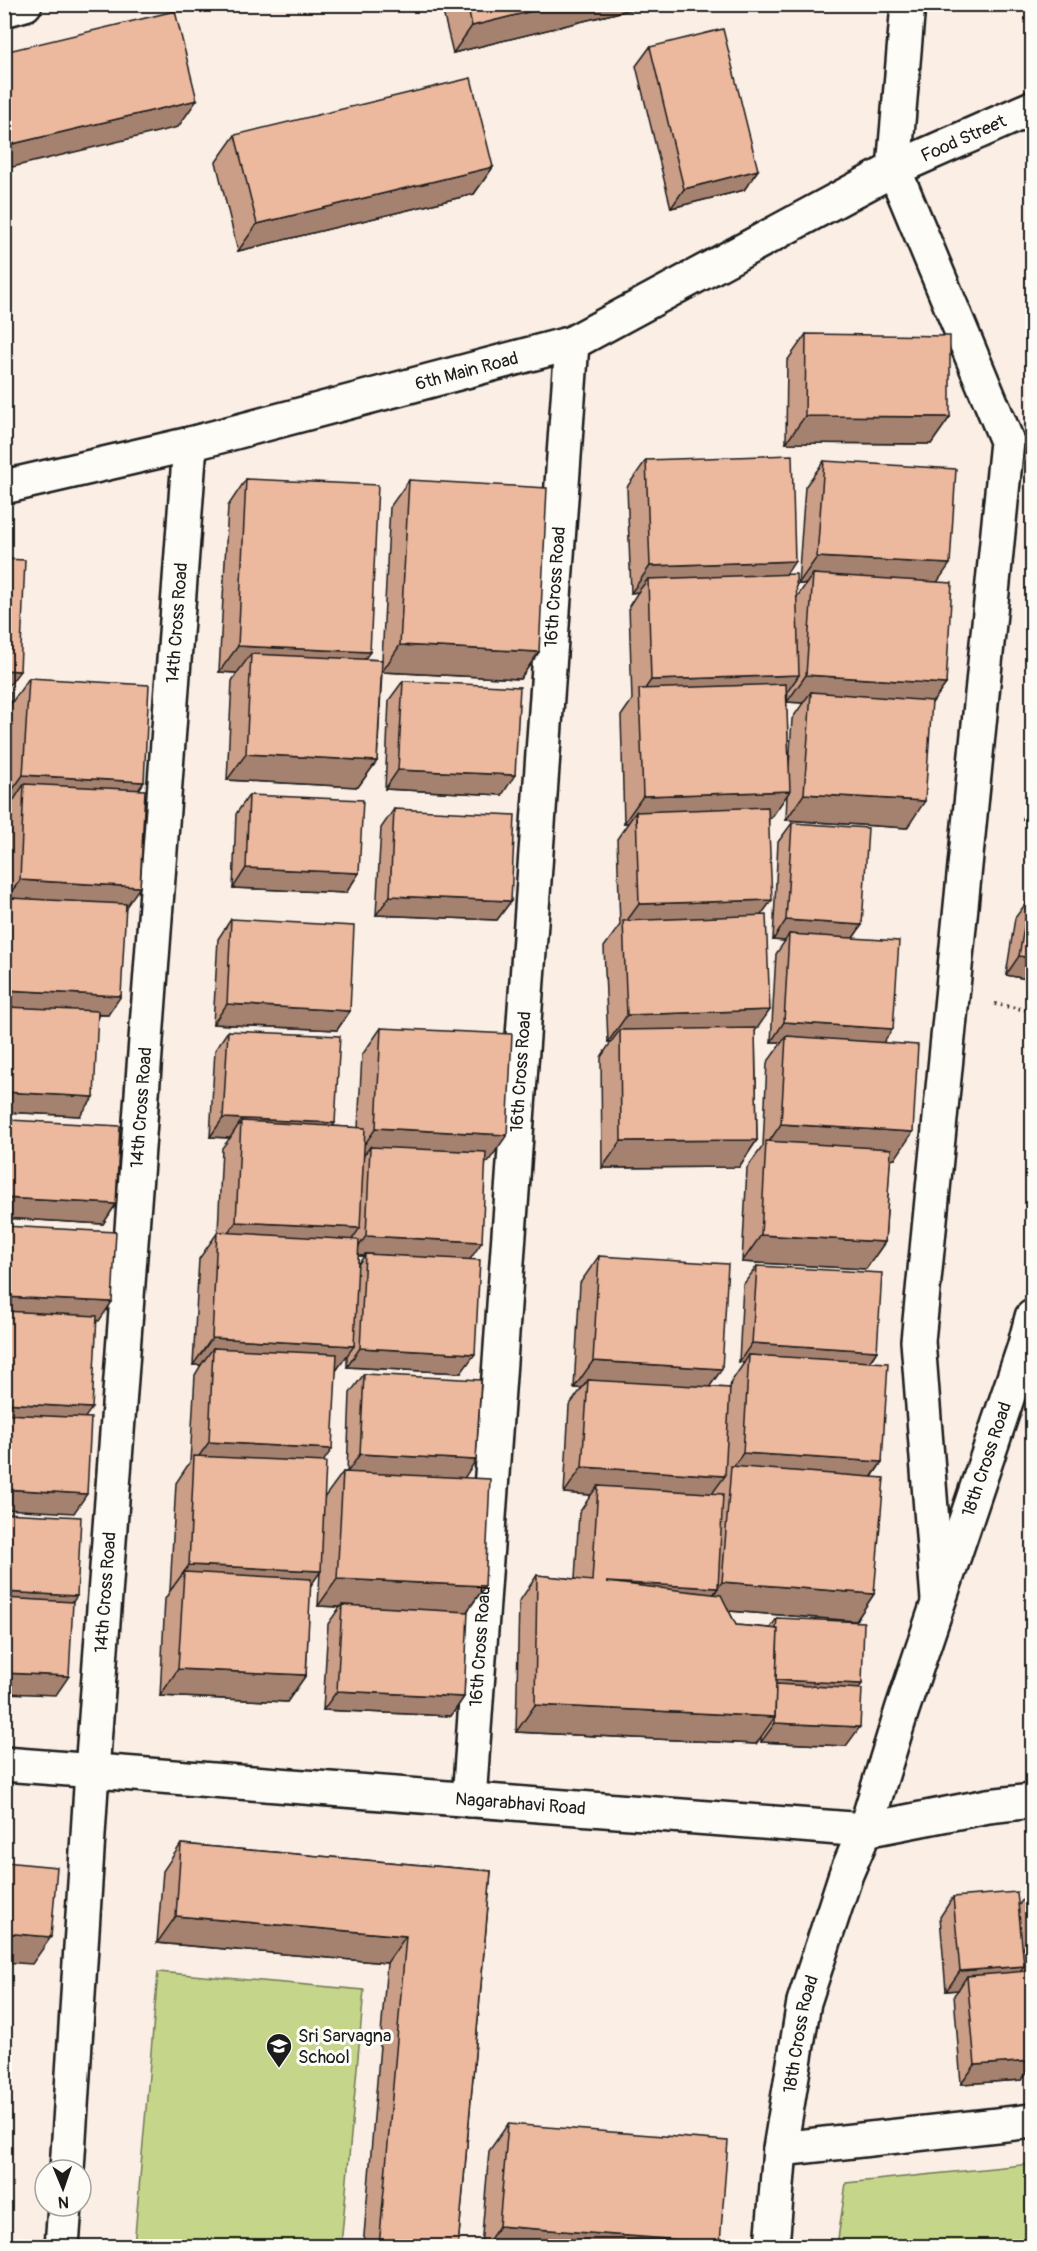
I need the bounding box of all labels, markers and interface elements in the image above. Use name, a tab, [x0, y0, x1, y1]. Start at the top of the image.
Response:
street label: Food Street	[917, 110, 1011, 168]
street label: 6th Main Road	[413, 347, 521, 396]
street label: 16th Cross Road	[539, 526, 571, 648]
street label: 14th Cross Road	[161, 562, 193, 684]
street label: 16th Cross Road	[505, 1011, 537, 1133]
street label: 14th Cross Road	[126, 1046, 157, 1169]
street label: 18th Cross Road	[957, 1399, 1017, 1520]
street label: 14th Cross Road	[90, 1531, 122, 1654]
street label: 16th Cross Road	[465, 1585, 496, 1708]
street label: Nagarabhavi Road	[454, 1788, 587, 1821]
street label: 18th Cross Road	[778, 1972, 824, 2095]
place label: Sri Sarvagna School	[298, 2025, 391, 2069]
school or university icon: Sri Sarvagna School	[264, 2031, 294, 2069]
north arrow	[33, 2158, 93, 2218]
text: N	[58, 2192, 69, 2212]

